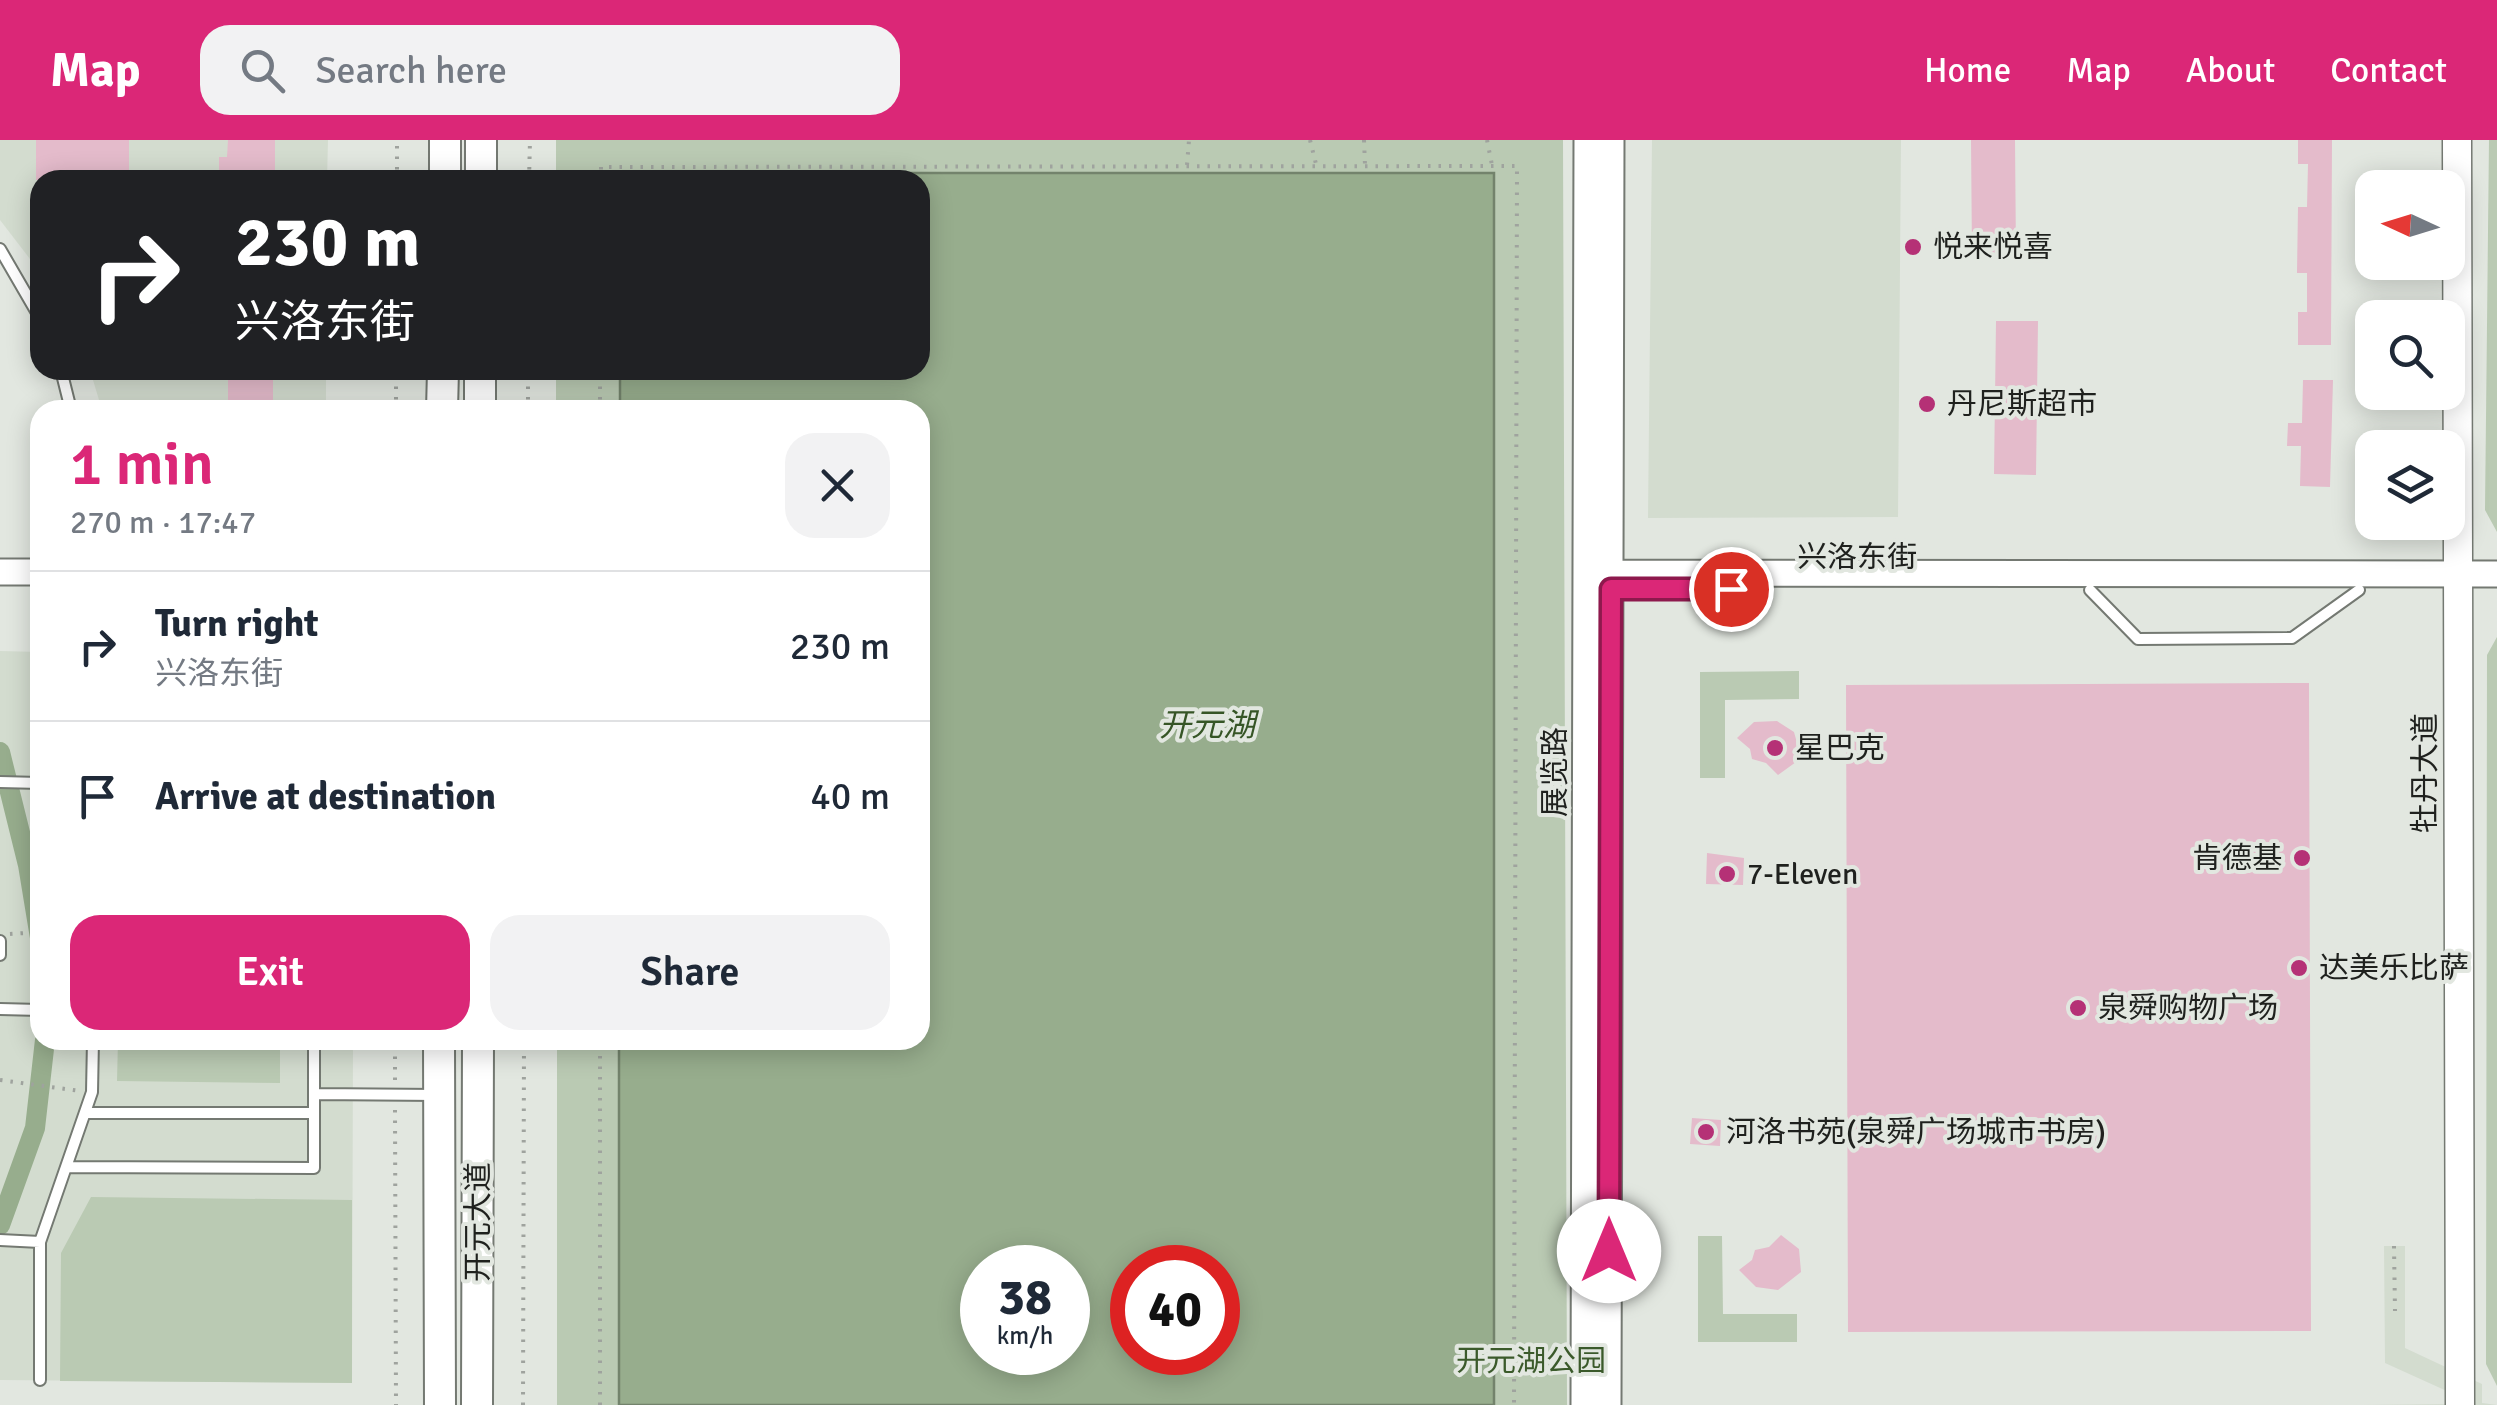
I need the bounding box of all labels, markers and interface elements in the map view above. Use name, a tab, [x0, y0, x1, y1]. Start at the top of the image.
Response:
search box	[200, 25, 900, 115]
text: Map	[50, 41, 140, 100]
icon: search	[235, 43, 290, 98]
text: Search here	[315, 47, 507, 94]
text: Home	[1924, 49, 2011, 92]
text: Map	[2066, 49, 2131, 92]
text: About	[2186, 49, 2275, 92]
text: Contact	[2330, 49, 2447, 92]
north arrow	[2355, 170, 2465, 280]
map controls	[2355, 170, 2465, 540]
text: 230 m	[235, 199, 420, 285]
icon: right	[70, 210, 200, 340]
place label: 悦来悦喜	[1933, 229, 2053, 266]
marker: 悦来悦喜	[1902, 236, 1924, 258]
text: 兴洛东街	[235, 295, 415, 350]
button: search	[2355, 300, 2465, 410]
place label: 丹尼斯超市	[1947, 386, 2097, 423]
marker: 丹尼斯超市	[1916, 393, 1938, 415]
text: 1 min	[70, 428, 214, 502]
button: layers	[2355, 430, 2465, 540]
button: close	[785, 433, 890, 538]
text: 270 m · 17:47	[70, 503, 256, 542]
street label: 兴洛东街	[1797, 539, 1917, 576]
pin	[1689, 547, 1774, 632]
icon: arrive	[1704, 562, 1759, 617]
text: Turn right	[155, 600, 319, 647]
icon: right	[70, 619, 125, 674]
text: 230 m	[790, 623, 890, 670]
text: 兴洛东街	[155, 654, 283, 693]
water label: 开元湖	[1159, 706, 1260, 745]
street label: 牡丹大道	[2407, 713, 2444, 833]
street label: 展览路	[1537, 727, 1574, 817]
place label: 星巴克	[1795, 730, 1885, 767]
marker: 星巴克	[1764, 737, 1786, 759]
icon: arrive	[70, 769, 125, 824]
text: Arrive at destination	[155, 773, 496, 820]
text: 40 m	[810, 773, 890, 820]
place label: 肯德基	[2192, 840, 2282, 877]
marker: 肯德基	[2291, 847, 2313, 869]
place label: 7-Eleven	[1747, 856, 1858, 893]
marker: 7-Eleven	[1716, 863, 1738, 885]
button: Exit	[70, 915, 470, 1030]
button: Share	[490, 915, 890, 1030]
place label: 达美乐比萨	[2319, 950, 2469, 987]
marker: 达美乐比萨	[2288, 957, 2310, 979]
place label: 泉舜购物广场	[2098, 990, 2278, 1027]
marker: 泉舜购物广场	[2067, 997, 2089, 1019]
place label: 河洛书苑(泉舜广场城市书房)	[1726, 1114, 2106, 1151]
marker: 河洛书苑(泉舜广场城市书房)	[1695, 1121, 1717, 1143]
street label: 开元大道	[460, 1162, 497, 1282]
position arrow	[1557, 1199, 1661, 1303]
speed limit sign: 40	[1110, 1245, 1240, 1375]
text: 38	[998, 1267, 1052, 1329]
text: km/h	[997, 1320, 1053, 1351]
park label: 开元湖公园	[1456, 1343, 1606, 1380]

